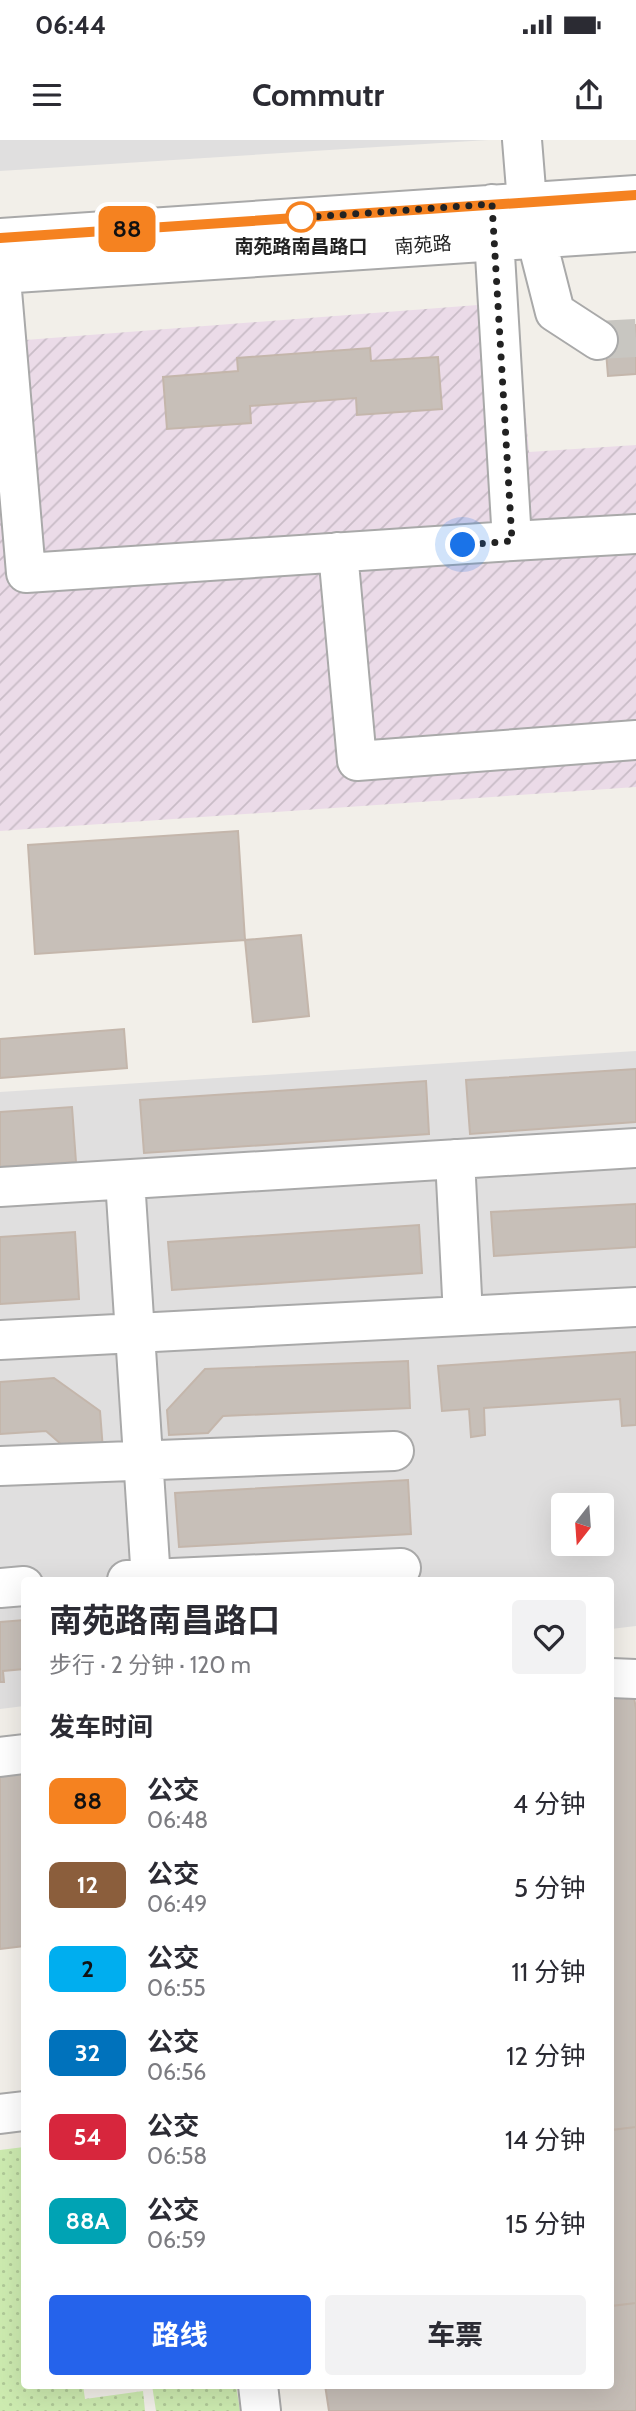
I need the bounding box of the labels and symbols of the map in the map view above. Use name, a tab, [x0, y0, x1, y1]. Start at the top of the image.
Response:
marker: 南苑路南昌路口	[286, 202, 316, 232]
line badge: 88	[96, 206, 158, 252]
street label: 南苑路	[394, 232, 452, 258]
place label: 南苑路南昌路口	[234, 235, 368, 258]
your location	[445, 527, 480, 562]
north arrow	[551, 1493, 614, 1556]

